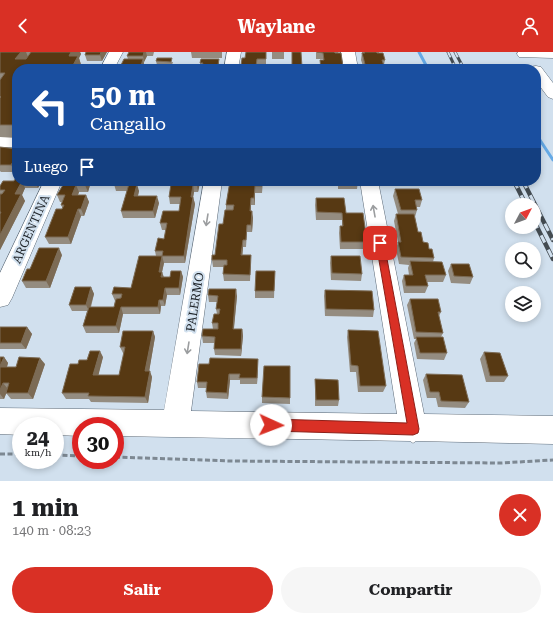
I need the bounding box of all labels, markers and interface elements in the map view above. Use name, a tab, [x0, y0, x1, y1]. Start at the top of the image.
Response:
icon: back	[12, 15, 34, 37]
icon: person	[519, 15, 541, 37]
text: Waylane	[238, 16, 315, 37]
text: 50 m	[90, 79, 155, 112]
icon: left	[24, 80, 76, 132]
text: Cangallo	[90, 113, 166, 134]
icon: arrive	[76, 156, 98, 178]
text: Luego	[24, 158, 68, 176]
street label: ARGENTINA	[10, 192, 53, 265]
north arrow	[505, 198, 541, 234]
map controls	[505, 198, 541, 322]
one-way arrow	[370, 205, 378, 218]
one-way arrow	[203, 213, 211, 226]
pin	[363, 226, 397, 260]
icon: arrive	[369, 232, 391, 254]
button: search	[505, 242, 541, 278]
street label: PALERMO	[183, 271, 207, 333]
button: layers	[505, 286, 541, 322]
one-way arrow	[184, 341, 192, 354]
position arrow	[250, 404, 292, 446]
speed limit sign: 30	[72, 417, 124, 469]
text: 24	[27, 426, 49, 450]
text: km/h	[25, 447, 51, 458]
text: 1 min	[12, 494, 79, 522]
button: close	[499, 494, 541, 536]
text: 140 m · 08:23	[12, 523, 91, 538]
button: Salir	[12, 567, 273, 613]
button: Compartir	[281, 567, 541, 613]

